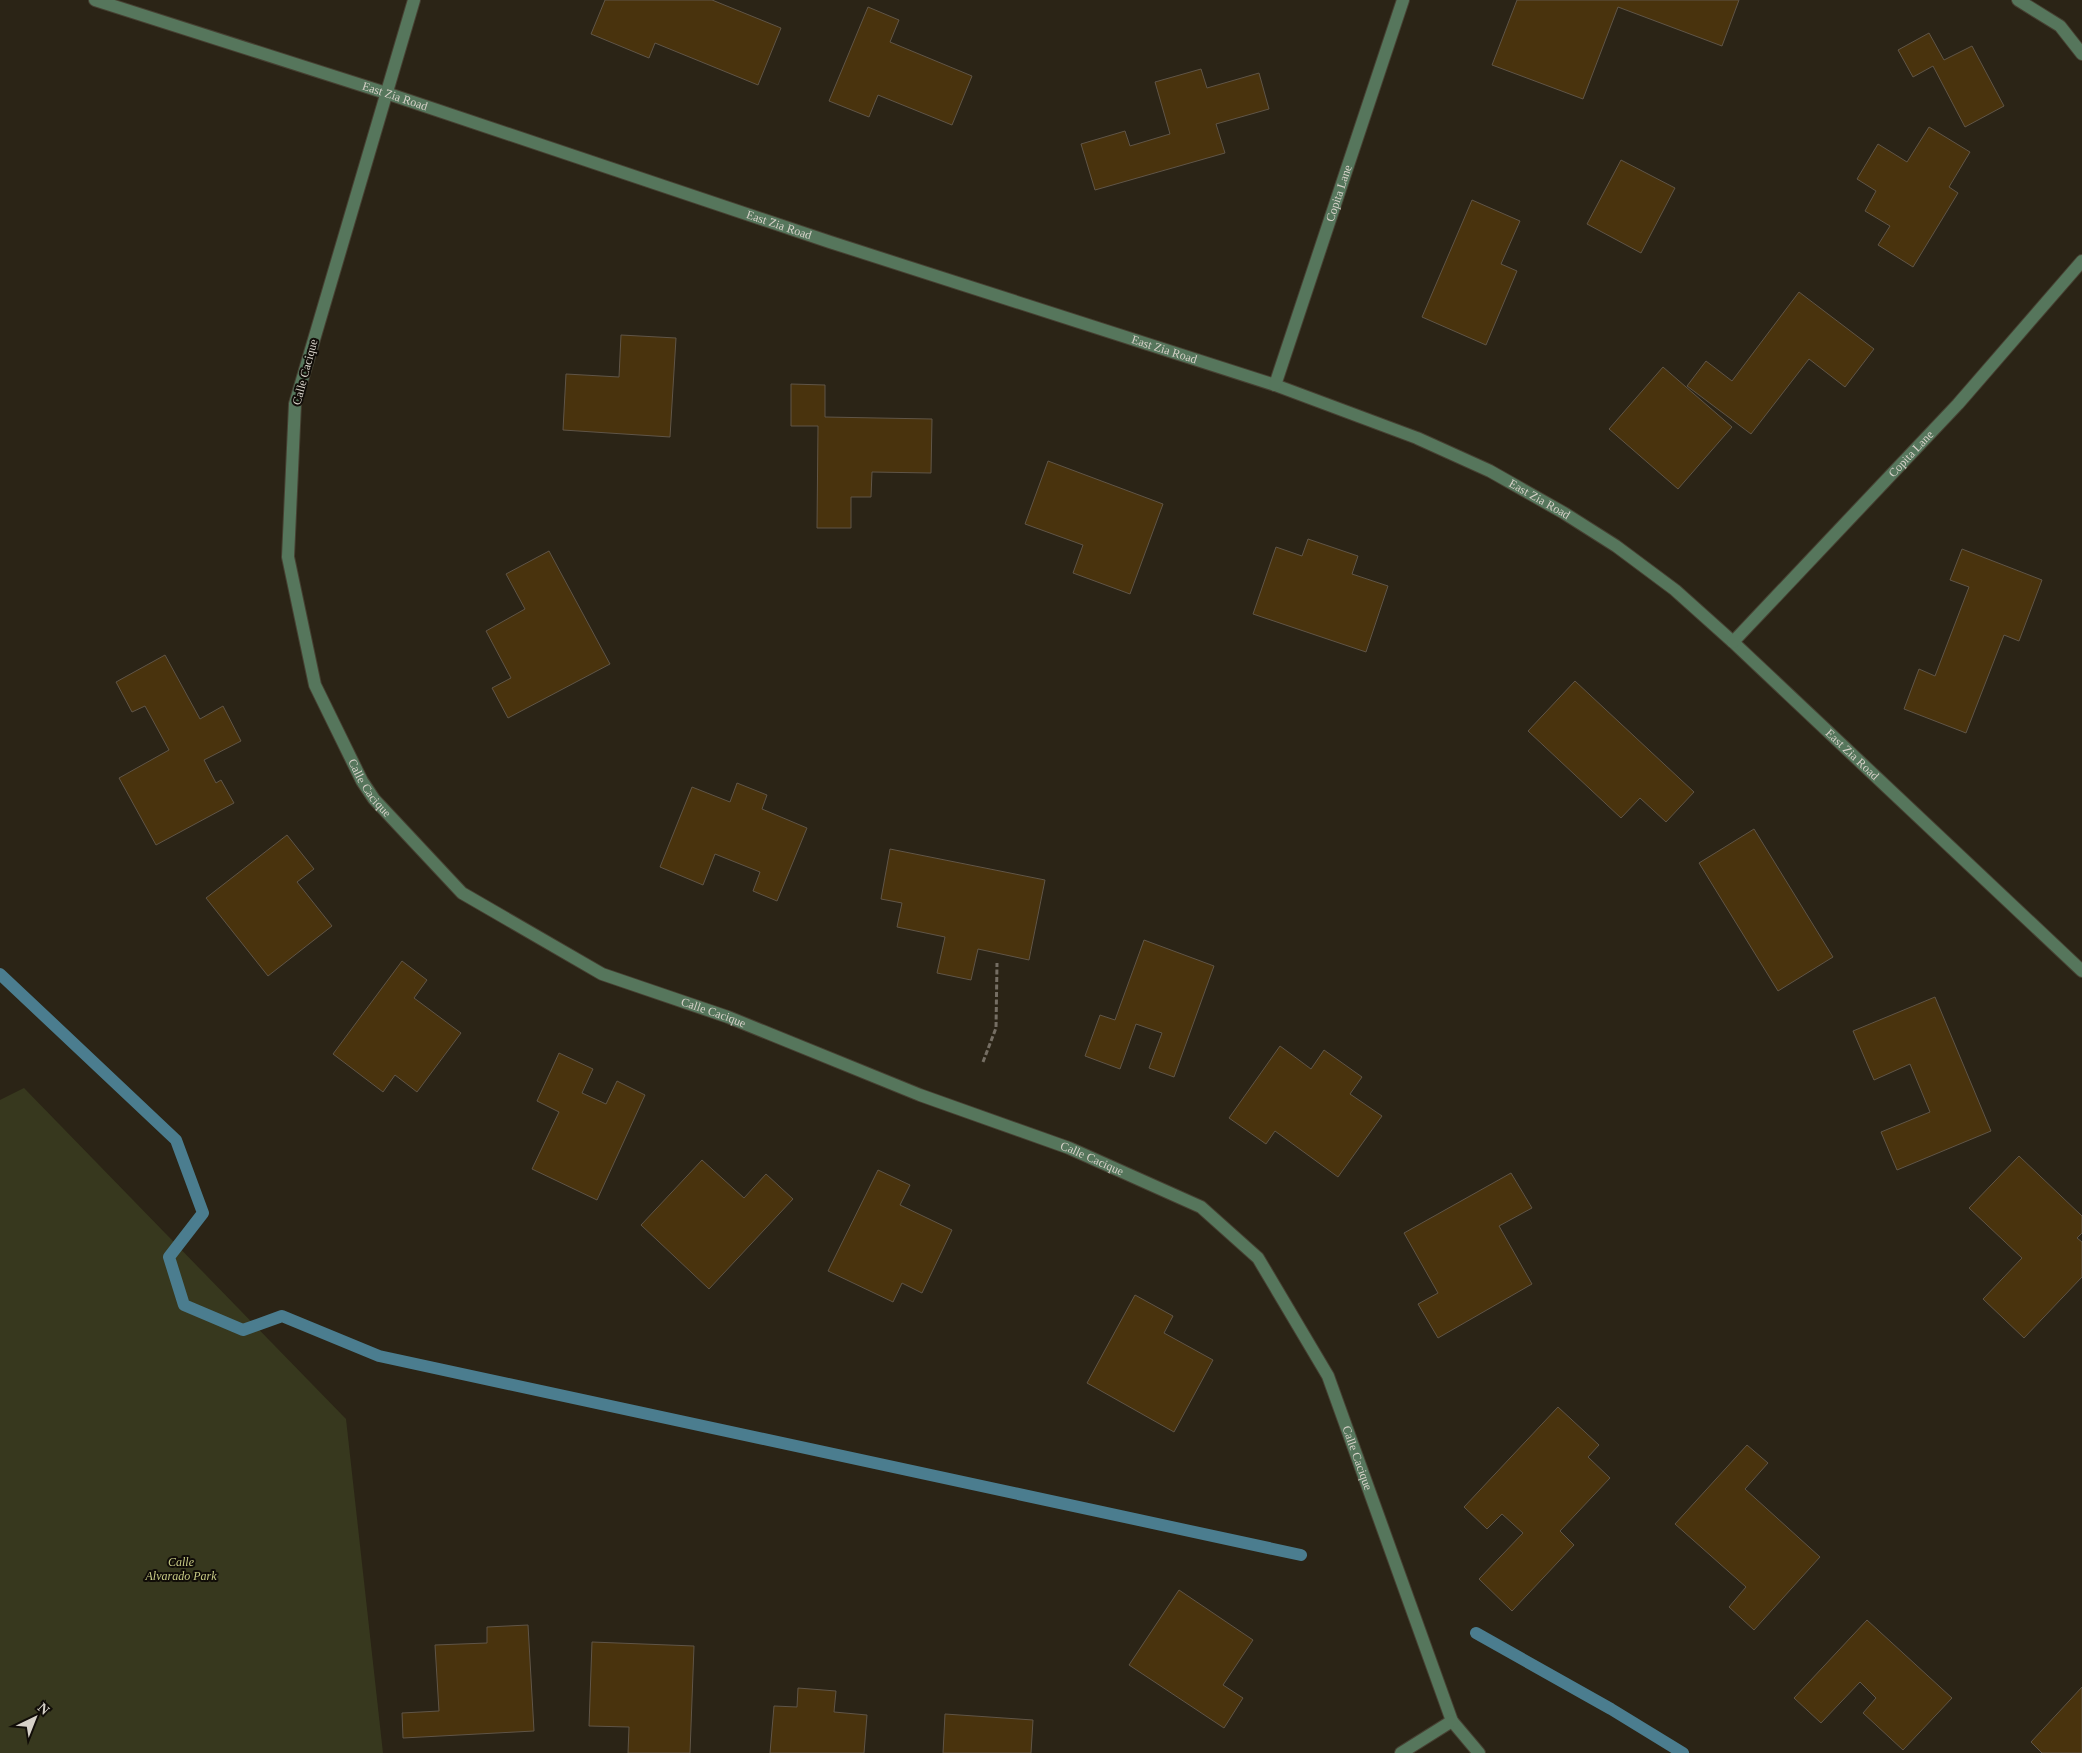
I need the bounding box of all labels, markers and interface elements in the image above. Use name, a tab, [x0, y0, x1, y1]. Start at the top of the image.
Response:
street label: East Zia Road	[361, 79, 429, 113]
street label: Copita Lane	[1323, 163, 1355, 224]
street label: East Zia Road	[744, 207, 813, 242]
street label: East Zia Road	[1130, 332, 1199, 367]
street label: Calle Cacique	[289, 338, 321, 406]
street label: Copita Lane	[1886, 428, 1936, 480]
street label: East Zia Road	[1507, 476, 1573, 522]
street label: East Zia Road	[1823, 726, 1882, 783]
street label: Calle Cacique	[345, 756, 394, 820]
street label: Calle Cacique	[679, 994, 748, 1030]
street label: Calle Cacique	[1059, 1139, 1126, 1179]
street label: Calle Cacique	[1339, 1424, 1375, 1492]
park label: Calle Alvarado Park	[145, 1555, 217, 1583]
north arrow	[10, 1693, 60, 1743]
text: N	[35, 1700, 52, 1718]

